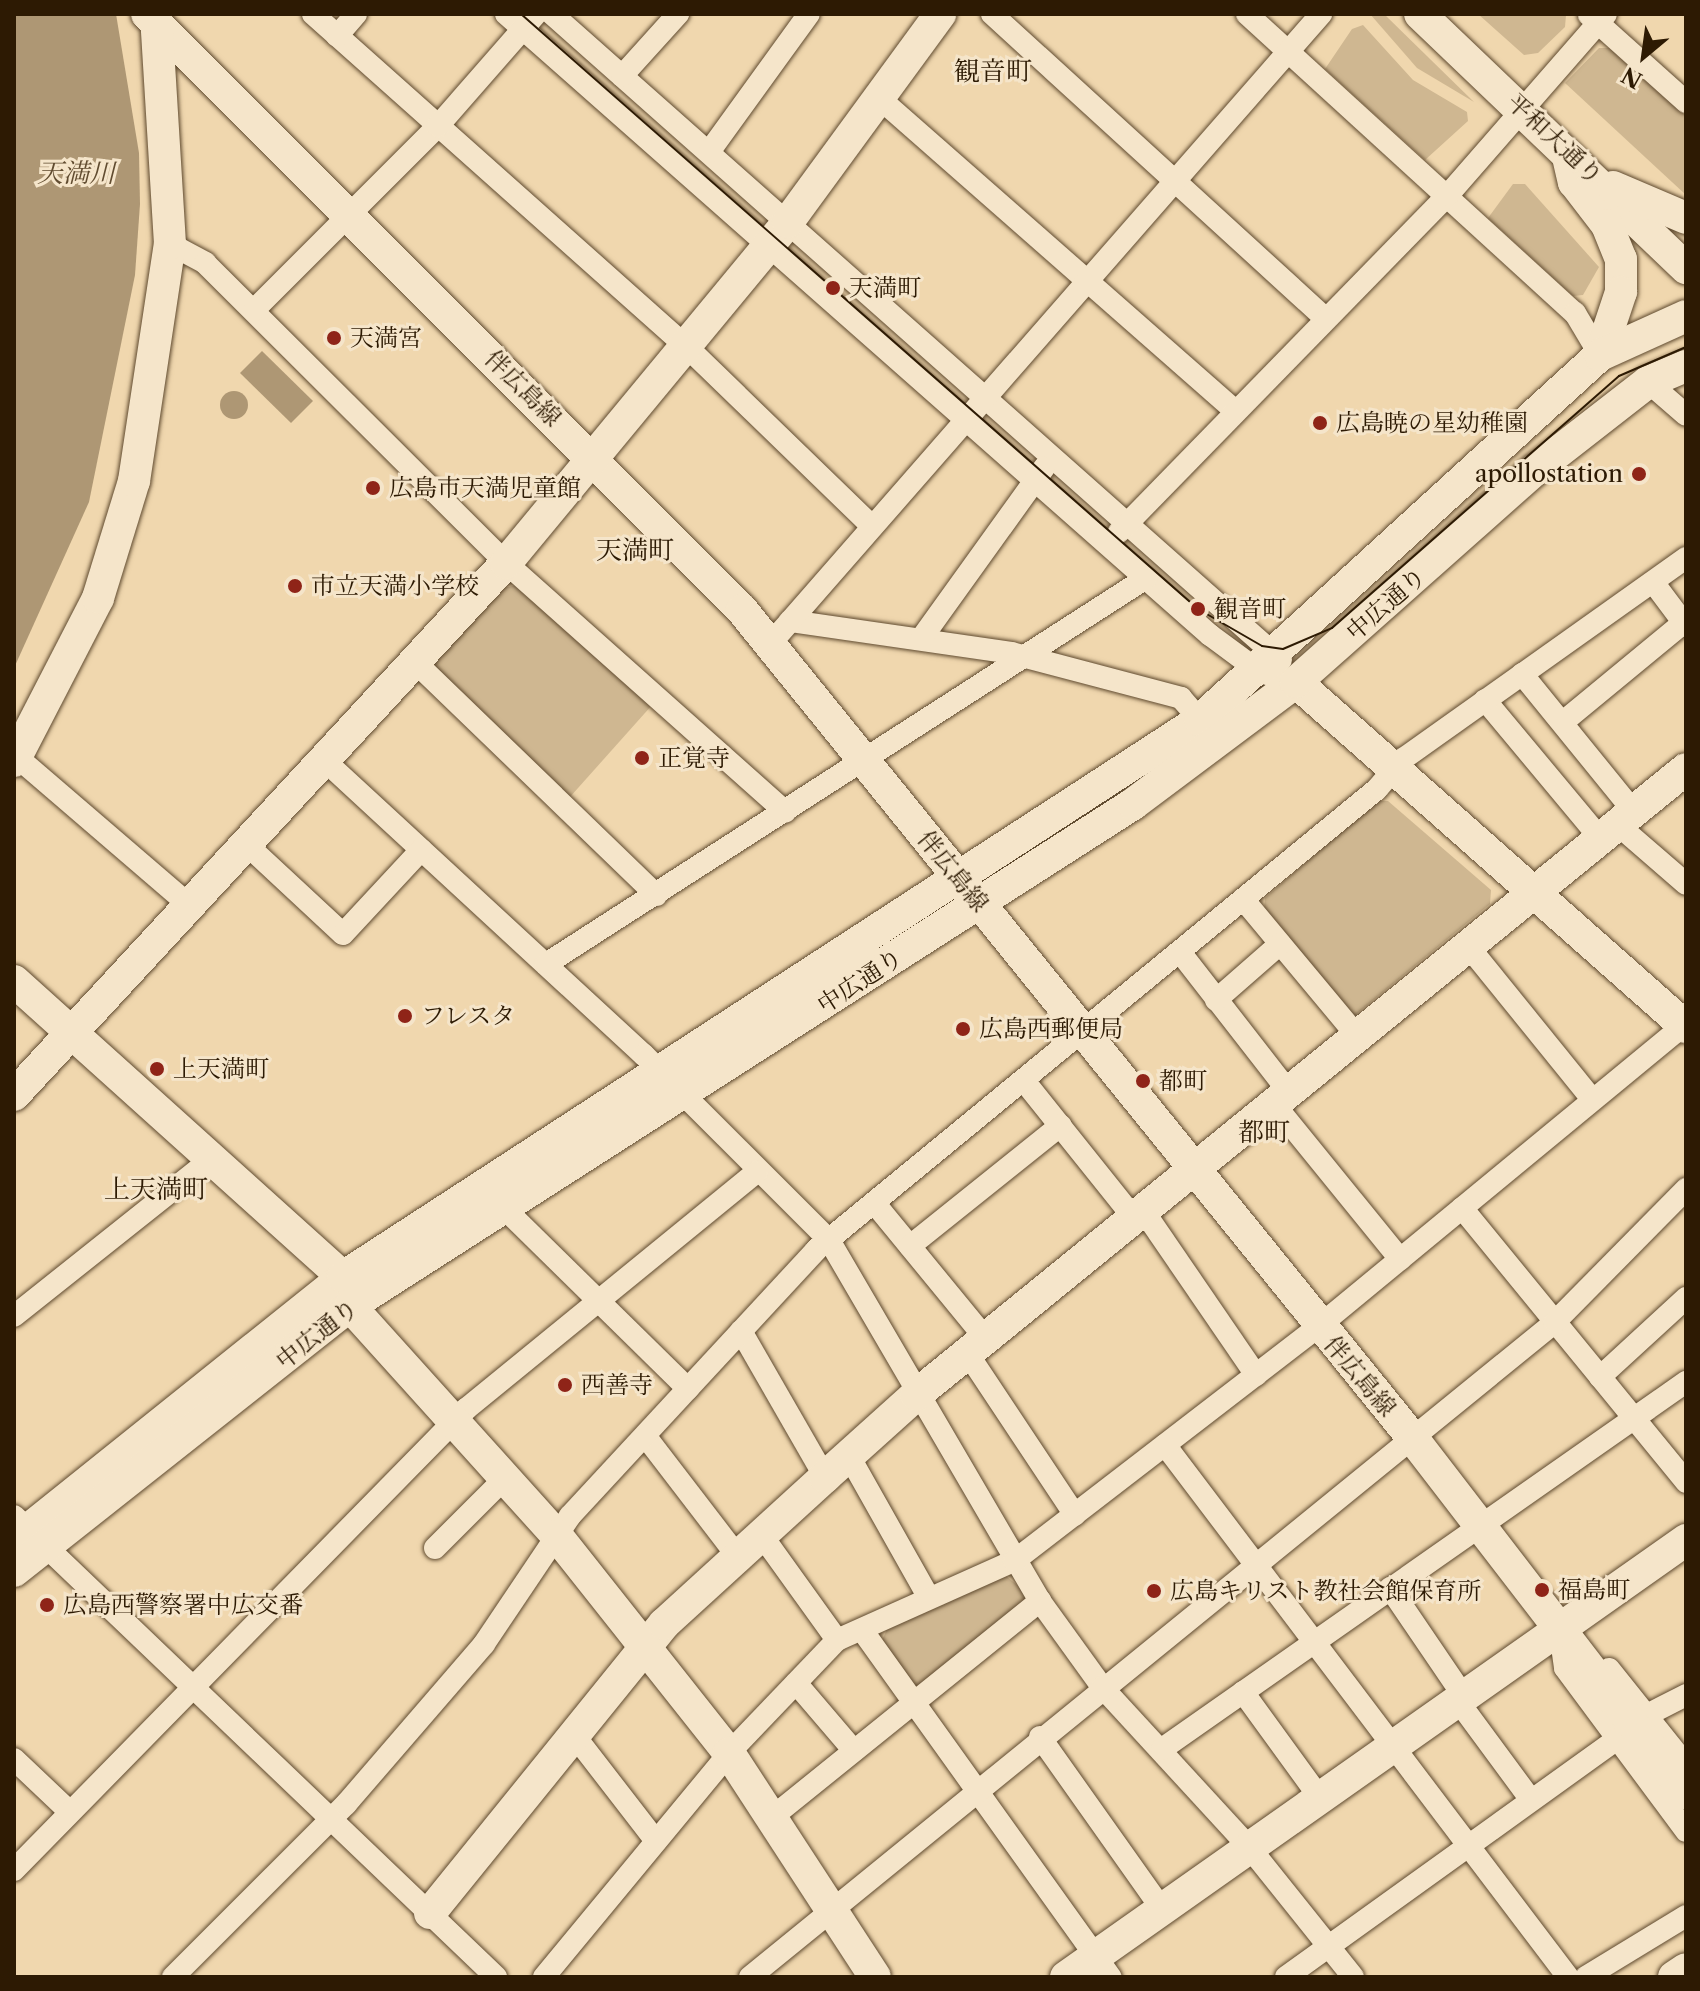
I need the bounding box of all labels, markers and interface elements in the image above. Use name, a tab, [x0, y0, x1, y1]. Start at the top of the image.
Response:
north arrow	[1604, 16, 1684, 96]
district label: 観音町	[954, 56, 1032, 88]
text: N	[1617, 61, 1647, 94]
street label: 平和大通り	[1501, 88, 1609, 190]
water label: 天満川	[37, 158, 115, 190]
place label: 天満町	[849, 274, 921, 302]
marker: 天満町	[824, 279, 842, 297]
place label: 天満宮	[350, 324, 422, 352]
marker: 天満宮	[325, 329, 343, 347]
street label: 伴広島線	[479, 344, 567, 432]
place label: 広島暁の星幼稚園	[1336, 409, 1528, 437]
marker: 広島暁の星幼稚園	[1311, 414, 1329, 432]
place label: apollostation	[1475, 460, 1623, 488]
marker: apollostation	[1630, 465, 1648, 483]
place label: 広島市天満児童館	[389, 474, 581, 502]
marker: 広島市天満児童館	[364, 479, 382, 497]
district label: 天満町	[596, 535, 674, 567]
street label: 中広通り	[1340, 562, 1432, 646]
place label: 市立天満小学校	[311, 572, 479, 600]
marker: 市立天満小学校	[286, 577, 304, 595]
place label: 観音町	[1214, 595, 1286, 623]
marker: 観音町	[1189, 600, 1207, 618]
place label: 正覚寺	[658, 744, 730, 772]
marker: 正覚寺	[633, 749, 651, 767]
street label: 伴広島線	[912, 825, 994, 917]
street label: 中広通り	[812, 943, 908, 1019]
place label: フレスタ	[421, 1002, 517, 1030]
marker: フレスタ	[396, 1007, 414, 1025]
place label: 広島西郵便局	[979, 1015, 1123, 1043]
marker: 広島西郵便局	[954, 1020, 972, 1038]
place label: 上天満町	[173, 1055, 269, 1083]
marker: 上天満町	[148, 1060, 166, 1078]
place label: 都町	[1159, 1067, 1207, 1095]
marker: 都町	[1134, 1072, 1152, 1090]
district label: 都町	[1238, 1117, 1290, 1149]
district label: 上天満町	[104, 1174, 208, 1206]
street label: 中広通り	[270, 1293, 364, 1375]
street label: 伴広島線	[1318, 1330, 1402, 1422]
place label: 西善寺	[581, 1371, 653, 1399]
marker: 西善寺	[556, 1376, 574, 1394]
place label: 福島町	[1558, 1576, 1630, 1604]
place label: 広島キリスト教社会館保育所	[1170, 1577, 1482, 1605]
marker: 福島町	[1533, 1581, 1551, 1599]
marker: 広島キリスト教社会館保育所	[1145, 1582, 1163, 1600]
place label: 広島西警察署中広交番	[63, 1591, 303, 1619]
marker: 広島西警察署中広交番	[38, 1596, 56, 1614]

